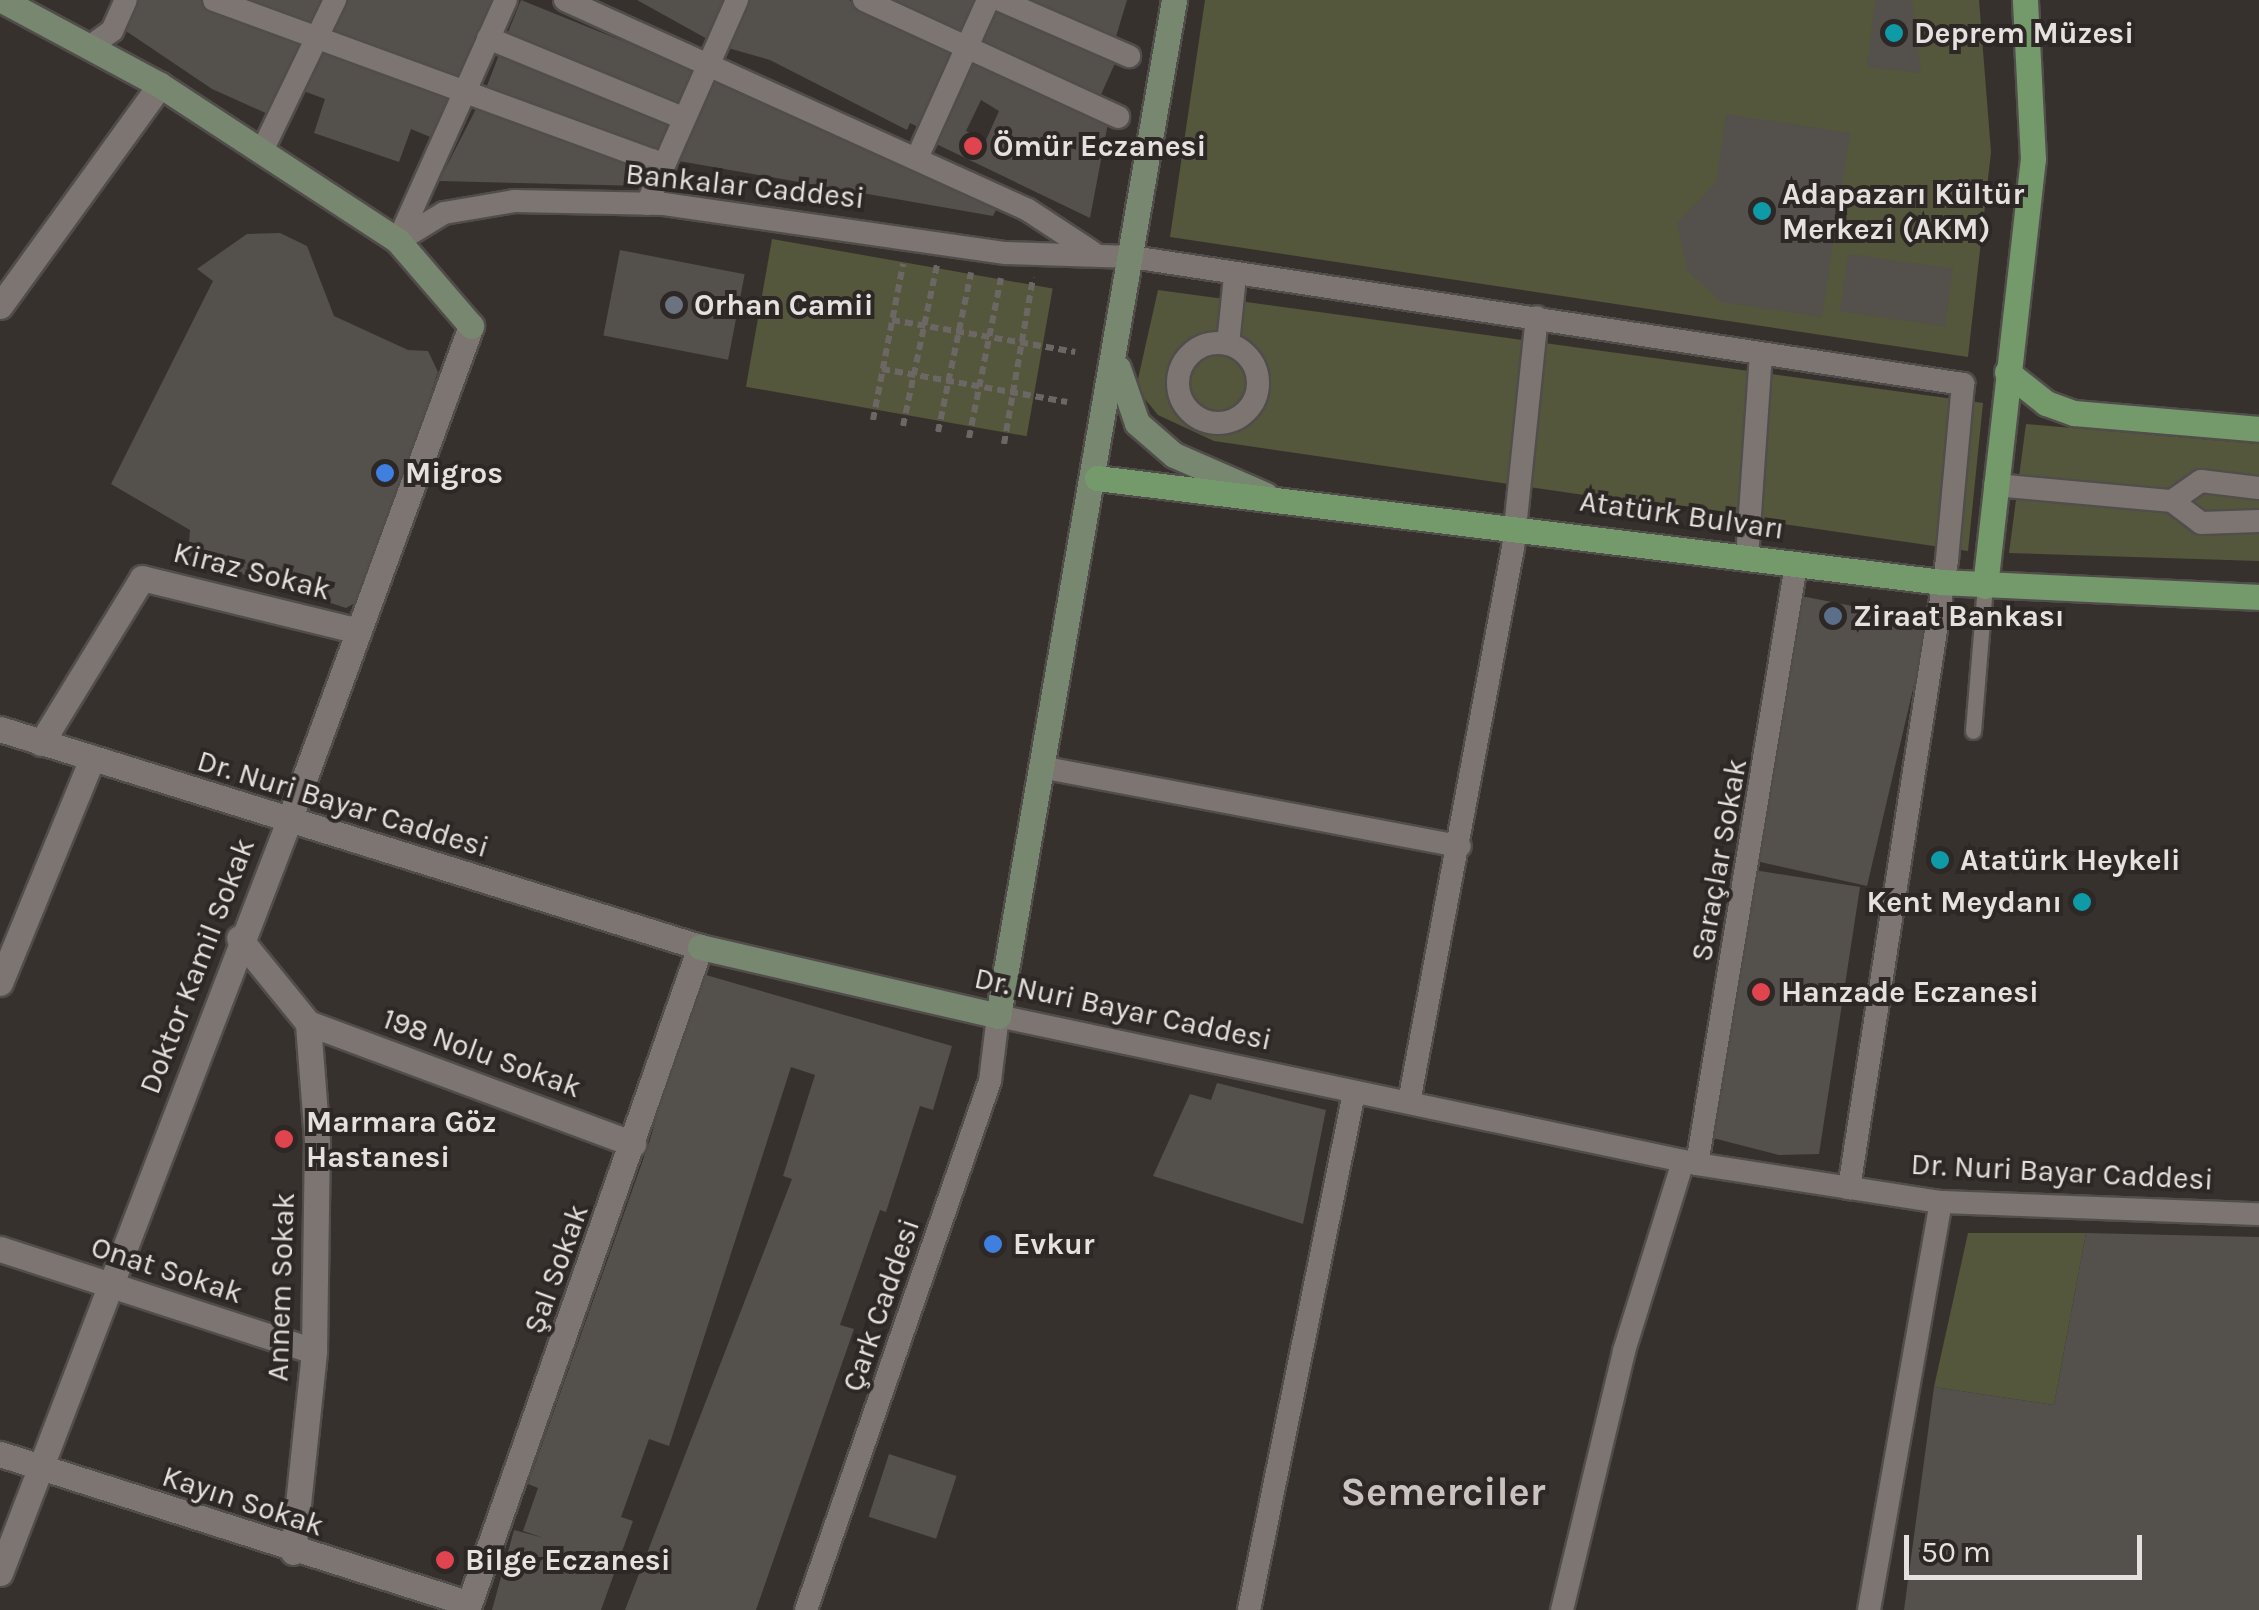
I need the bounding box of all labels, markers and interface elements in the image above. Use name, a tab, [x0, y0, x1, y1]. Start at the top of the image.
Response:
place label: Deprem Müzesi	[1914, 15, 2134, 51]
marker: Deprem Müzesi	[1883, 22, 1905, 44]
place label: Ömür Eczanesi	[993, 128, 1206, 164]
marker: Ömür Eczanesi	[962, 135, 984, 157]
street label: Bankalar Caddesi	[624, 156, 866, 216]
place label: Adapazarı Kültür Merkezi (AKM)	[1782, 176, 2024, 246]
marker: Adapazarı Kültür Merkezi (AKM)	[1751, 200, 1773, 222]
place label: Orhan Camii	[694, 287, 873, 323]
marker: Orhan Camii	[663, 294, 685, 316]
place label: Migros	[405, 455, 503, 491]
marker: Migros	[374, 462, 396, 484]
street label: Atatürk Bulvarı	[1578, 483, 1786, 547]
street label: Kiraz Sokak	[170, 534, 334, 608]
place label: Ziraat Bankası	[1853, 598, 2065, 634]
marker: Ziraat Bankası	[1822, 605, 1844, 627]
street label: Dr. Nuri Bayar Caddesi	[193, 743, 493, 865]
street label: Saraçlar Sokak	[1683, 756, 1755, 964]
street label: Doktor Kamil Sokak	[132, 833, 262, 1099]
place label: Atatürk Heykeli	[1960, 842, 2181, 878]
marker: Atatürk Heykeli	[1929, 849, 1951, 871]
place label: Kent Meydanı	[1867, 884, 2062, 920]
marker: Kent Meydanı	[2071, 891, 2093, 913]
street label: Dr. Nuri Bayar Caddesi	[971, 960, 1275, 1058]
place label: Hanzade Eczanesi	[1781, 974, 2039, 1010]
marker: Hanzade Eczanesi	[1750, 981, 1772, 1003]
street label: 198 Nolu Sokak	[378, 1000, 586, 1106]
place label: Marmara Göz Hastanesi	[306, 1104, 497, 1174]
marker: Marmara Göz Hastanesi	[271, 1126, 297, 1152]
street label: Dr. Nuri Bayar Caddesi	[1910, 1146, 2214, 1198]
street label: Annem Sokak	[260, 1192, 302, 1382]
street label: Şal Sokak	[516, 1199, 596, 1339]
street label: Çark Caddesi	[835, 1214, 927, 1396]
place label: Evkur	[1013, 1226, 1094, 1262]
street label: Onat Sokak	[87, 1229, 247, 1311]
marker: Evkur	[982, 1233, 1004, 1255]
street label: Kayın Sokak	[158, 1458, 328, 1544]
district label: Semerciler	[1341, 1468, 1545, 1516]
scale bar	[1909, 1515, 2146, 1577]
text: 50 m	[1921, 1534, 1991, 1570]
place label: Bilge Eczanesi	[465, 1542, 670, 1578]
marker: Bilge Eczanesi	[434, 1549, 456, 1571]

